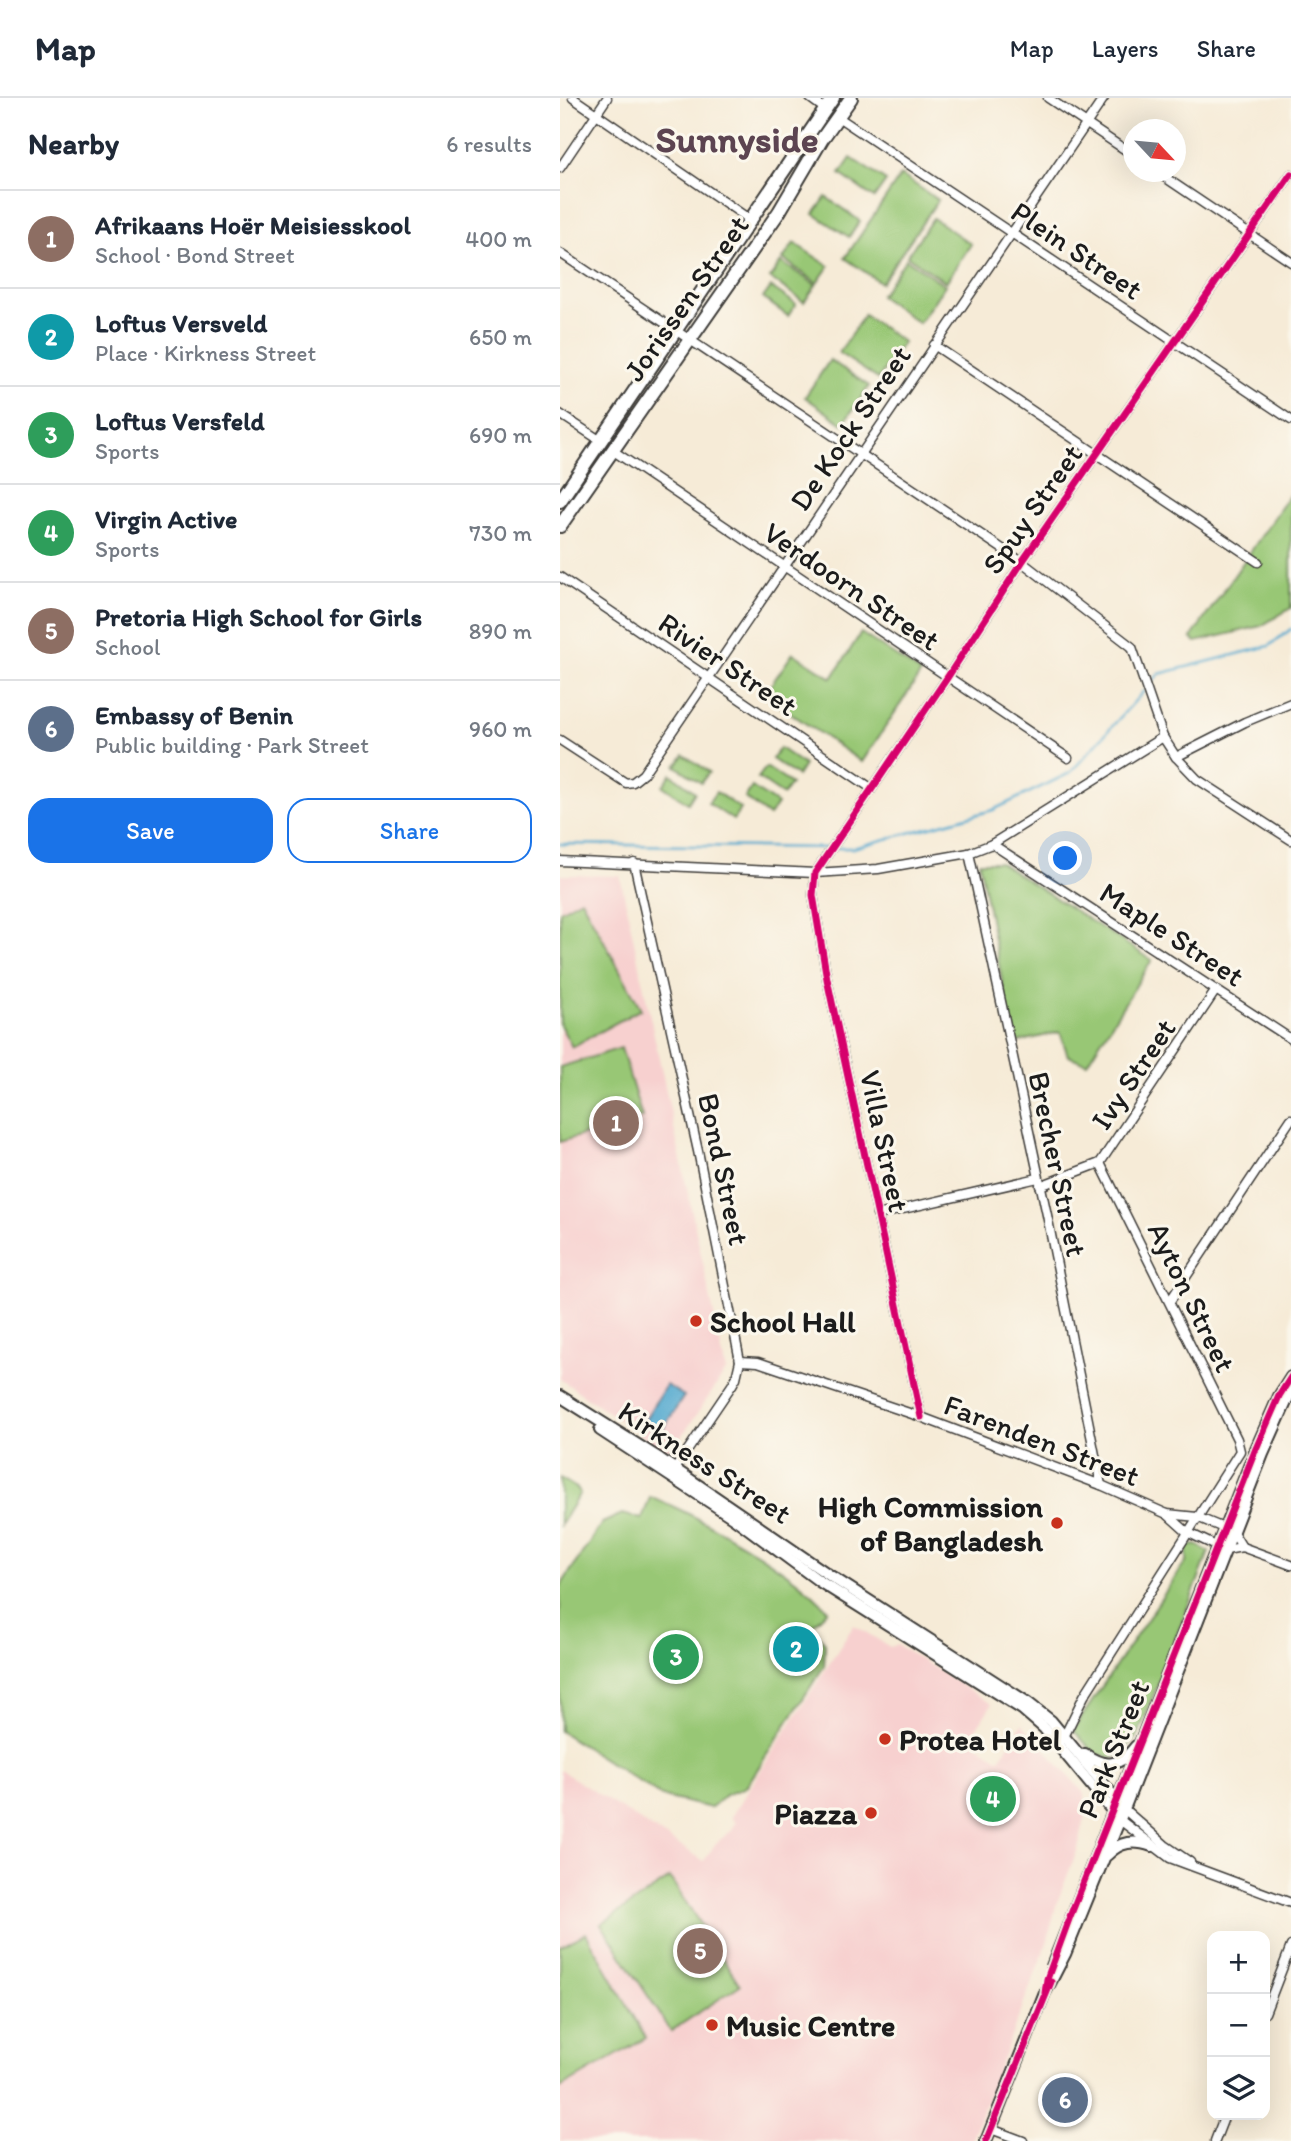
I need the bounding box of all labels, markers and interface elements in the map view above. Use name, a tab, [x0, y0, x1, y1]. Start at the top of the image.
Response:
text: Map	[35, 29, 96, 68]
text: Map	[1010, 34, 1054, 63]
text: Layers	[1092, 34, 1159, 63]
text: Share	[1197, 34, 1256, 63]
district label: Sunnyside	[656, 117, 818, 161]
north arrow	[1123, 119, 1186, 182]
text: Nearby	[28, 125, 119, 162]
text: 6 results	[446, 130, 532, 158]
street label: Plein Street	[1004, 193, 1150, 307]
street label: Jorissen Street	[615, 208, 757, 388]
text: Afrikaans Hoër Meisiesskool	[95, 209, 411, 241]
text: 1	[46, 225, 56, 253]
text: 400 m	[465, 225, 532, 253]
text: School · Bond Street	[95, 241, 295, 269]
text: Loftus Versveld	[95, 307, 267, 339]
text: 2	[45, 323, 57, 351]
text: 650 m	[469, 323, 532, 351]
text: Place · Kirkness Street	[95, 339, 316, 367]
street label: De Kock Street	[781, 339, 919, 517]
text: Loftus Versfeld	[95, 405, 265, 437]
text: 3	[45, 421, 57, 449]
text: 690 m	[469, 421, 532, 449]
text: Sports	[95, 437, 159, 465]
street label: Spuy Street	[974, 437, 1090, 581]
text: Virgin Active	[95, 503, 237, 535]
street label: Verdoorn Street	[757, 513, 947, 659]
text: 4	[44, 519, 58, 547]
text: 730 m	[469, 519, 532, 547]
text: Sports	[95, 535, 159, 563]
text: Pretoria High School for Girls	[95, 601, 422, 633]
street label: Rivier Street	[651, 604, 805, 724]
text: 5	[45, 617, 57, 645]
text: 890 m	[469, 617, 532, 645]
text: School	[95, 633, 160, 661]
text: Embassy of Benin	[95, 699, 293, 731]
text: 6	[45, 715, 57, 743]
text: 960 m	[469, 715, 532, 743]
text: Public building · Park Street	[95, 731, 369, 759]
button: Save	[28, 798, 273, 863]
button: Share	[287, 798, 532, 863]
your location	[1048, 841, 1082, 875]
street label: Maple Street	[1093, 874, 1251, 994]
street label: Ivy Street	[1083, 1012, 1183, 1136]
street label: Villa Street	[852, 1067, 918, 1215]
street label: Brecher Street	[1020, 1068, 1096, 1260]
street label: Bond Street	[690, 1090, 758, 1248]
pin: 1	[593, 1097, 639, 1149]
street label: Ayton Street	[1140, 1216, 1244, 1378]
place label: School Hall	[710, 1303, 856, 1340]
marker: School Hall	[688, 1313, 704, 1329]
street label: Farenden Street	[939, 1386, 1145, 1494]
street label: Kirkness Street	[612, 1392, 798, 1532]
place label: High Commission of Bangladesh	[818, 1488, 1044, 1559]
marker: High Commission of Bangladesh	[1049, 1515, 1065, 1531]
pin: 2	[773, 1623, 819, 1675]
pin: 3	[653, 1631, 699, 1683]
street label: Park Street	[1069, 1675, 1157, 1823]
place label: Protea Hotel	[899, 1721, 1062, 1758]
marker: Protea Hotel	[877, 1731, 893, 1747]
pin: 4	[970, 1773, 1016, 1825]
place label: Piazza	[774, 1795, 857, 1832]
marker: Piazza	[863, 1805, 879, 1821]
pin: 5	[677, 1925, 723, 1977]
map controls	[1207, 1931, 1270, 2120]
button: +	[1207, 1931, 1270, 1994]
button: −	[1207, 1994, 1270, 2057]
place label: Music Centre	[726, 2007, 895, 2044]
marker: Music Centre	[704, 2017, 720, 2033]
button: layers	[1207, 2057, 1270, 2120]
pin: 6	[1042, 2074, 1088, 2126]

